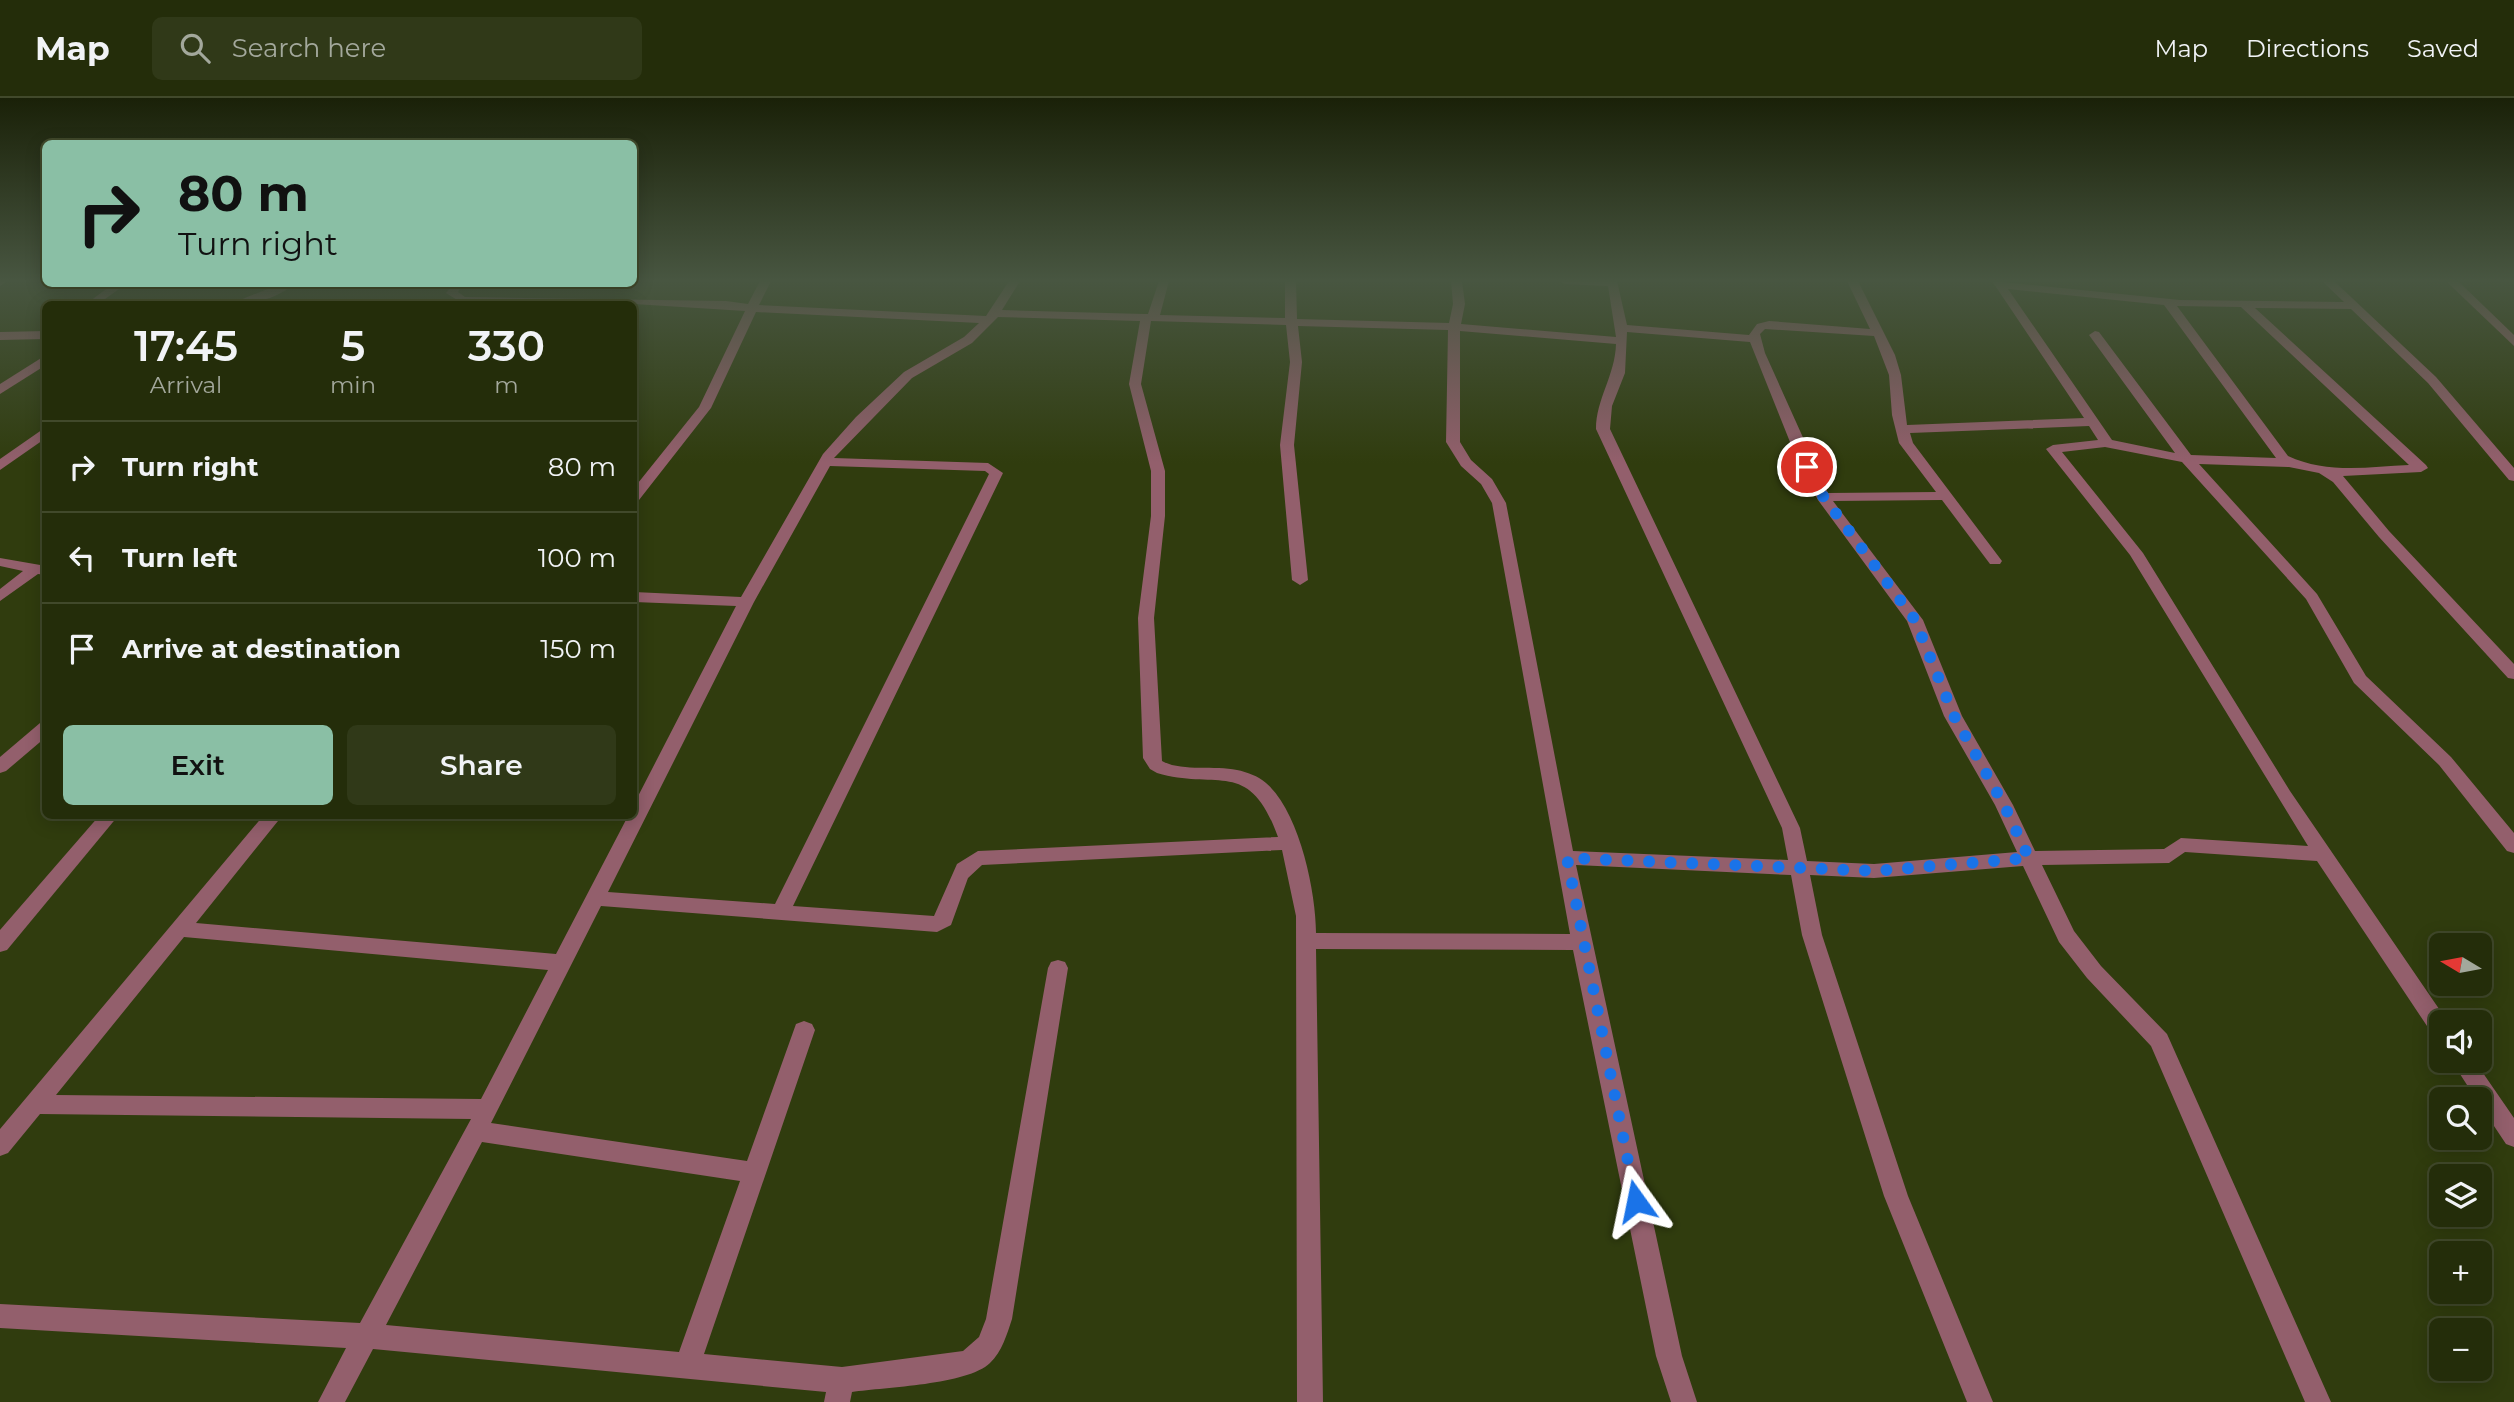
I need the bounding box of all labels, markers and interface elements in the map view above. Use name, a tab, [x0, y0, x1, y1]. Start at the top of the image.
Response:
search box	[152, 17, 642, 80]
text: Map	[35, 28, 110, 68]
icon: search	[176, 29, 214, 67]
text: Search here	[232, 32, 386, 64]
text: Map	[2155, 34, 2208, 63]
text: Directions	[2246, 34, 2369, 63]
text: Saved	[2407, 34, 2479, 63]
text: 80 m	[178, 164, 309, 223]
icon: right	[63, 168, 154, 259]
text: Turn right	[178, 224, 338, 263]
text: 17:45	[134, 320, 238, 372]
text: 5	[341, 320, 365, 372]
text: 330	[468, 320, 545, 372]
text: Arrival	[150, 371, 222, 399]
text: min	[330, 371, 376, 399]
text: m	[494, 371, 519, 399]
pin	[1777, 437, 1837, 497]
icon: right	[63, 448, 101, 486]
icon: arrive	[1788, 448, 1826, 486]
text: Turn right	[122, 451, 258, 483]
text: 80 m	[548, 451, 616, 483]
icon: left	[63, 539, 101, 577]
text: Turn left	[122, 542, 238, 574]
text: 100 m	[538, 542, 616, 574]
icon: arrive	[63, 630, 101, 668]
text: Arrive at destination	[122, 633, 401, 665]
text: 150 m	[540, 633, 616, 665]
button: Exit	[63, 725, 333, 805]
button: Share	[347, 725, 616, 805]
north arrow	[2429, 933, 2492, 996]
map controls	[2429, 933, 2492, 1381]
button: sound	[2429, 1010, 2492, 1073]
button: search	[2429, 1087, 2492, 1150]
position arrow	[1599, 1164, 1673, 1238]
button: layers	[2429, 1164, 2492, 1227]
button: +	[2429, 1241, 2492, 1304]
button: −	[2429, 1318, 2492, 1381]

